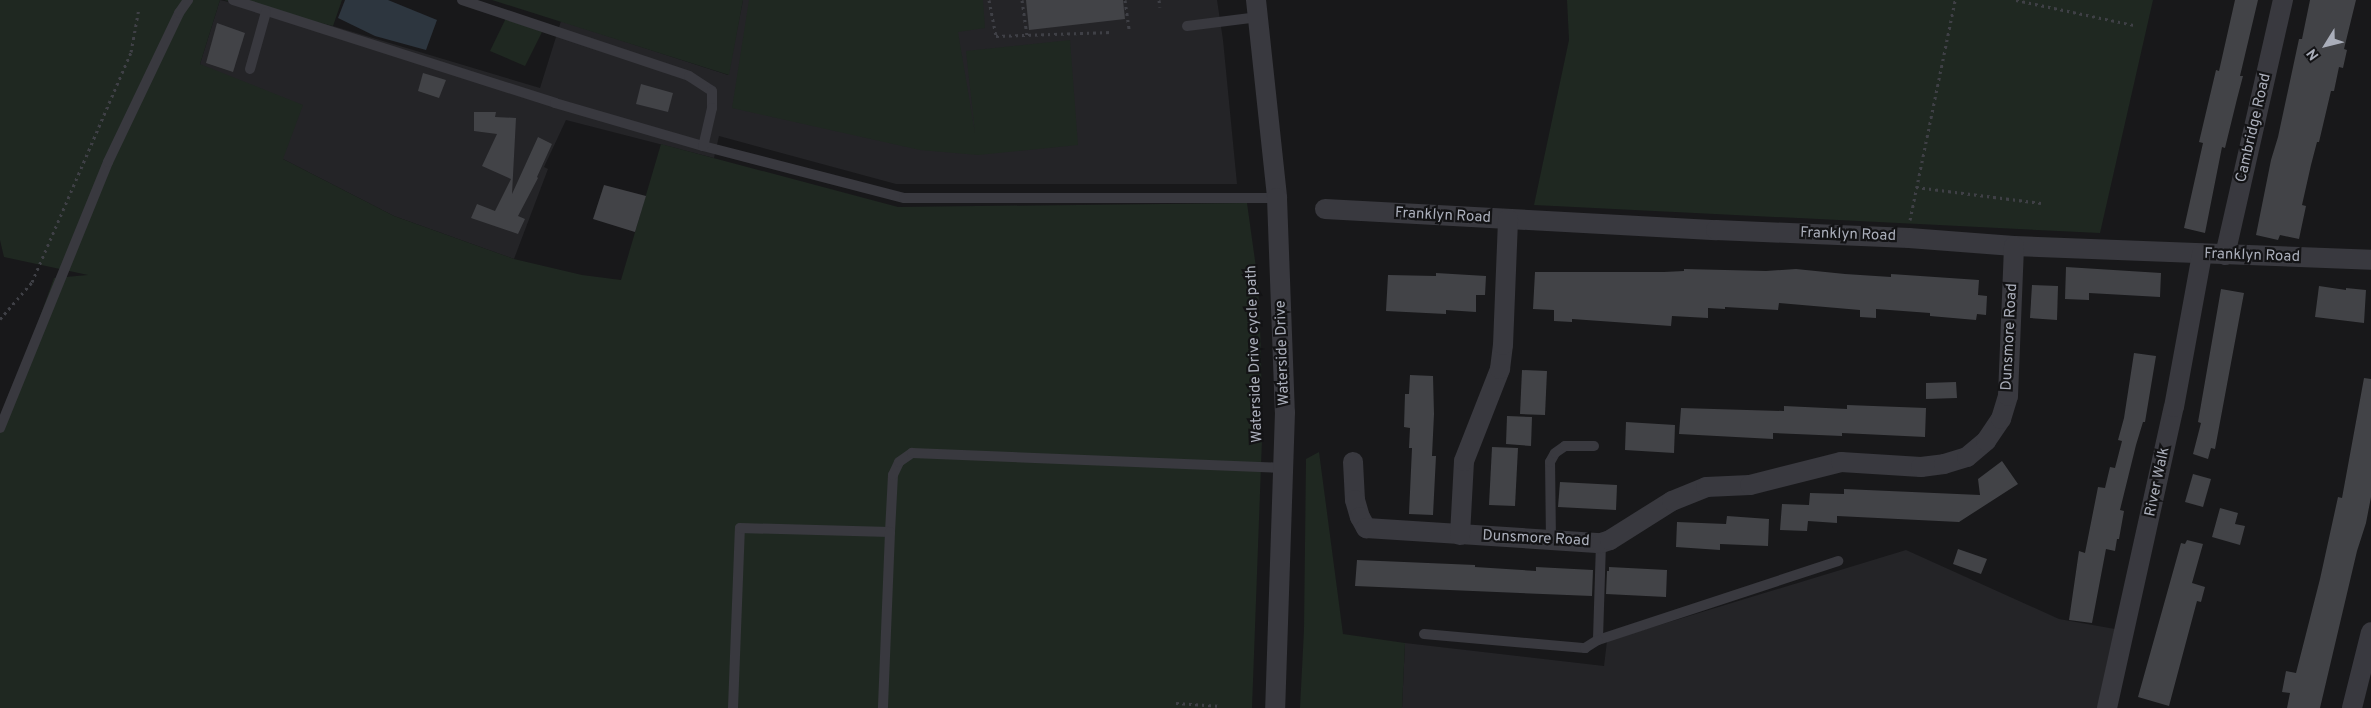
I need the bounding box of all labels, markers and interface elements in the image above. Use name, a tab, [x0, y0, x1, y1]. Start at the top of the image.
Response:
north arrow	[2301, 20, 2351, 70]
text: N	[2304, 45, 2323, 63]
street label: Cambridge Road	[2233, 72, 2275, 184]
street label: Franklyn Road	[1395, 204, 1491, 228]
street label: Franklyn Road	[1800, 224, 1896, 246]
street label: Franklyn Road	[2204, 245, 2300, 267]
street label: Waterside Drive cycle path	[1243, 265, 1267, 443]
street label: Dunsmore Road	[1998, 283, 2022, 391]
street label: Waterside Drive	[1272, 300, 1294, 406]
street label: River Walk	[2142, 445, 2174, 519]
street label: Dunsmore Road	[1482, 527, 1590, 551]

